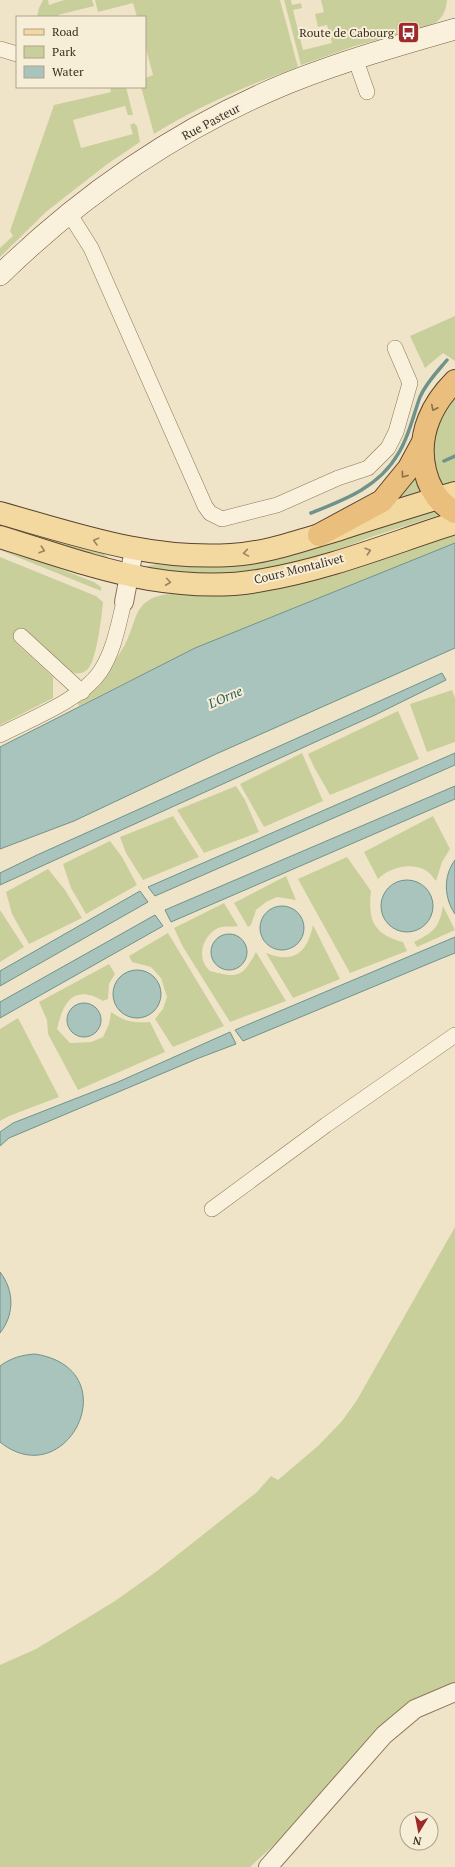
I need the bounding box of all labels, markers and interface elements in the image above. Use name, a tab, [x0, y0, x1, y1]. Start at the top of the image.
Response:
legend	[16, 16, 146, 88]
bus stop icon: Route de Cabourg	[396, 20, 422, 46]
text: Road	[52, 24, 79, 39]
place label: Route de Cabourg	[299, 25, 395, 40]
text: Park	[52, 44, 77, 59]
text: Water	[52, 64, 84, 79]
street label: Rue Pasteur	[179, 100, 243, 143]
one-way arrow	[432, 404, 439, 411]
one-way arrow	[402, 470, 409, 477]
one-way arrow	[93, 537, 100, 546]
one-way arrow	[38, 545, 45, 554]
one-way arrow	[364, 547, 371, 556]
one-way arrow	[242, 548, 249, 557]
street label: Cours Montalivet	[252, 550, 346, 587]
one-way arrow	[164, 577, 171, 586]
water label: L'Orne	[204, 681, 245, 713]
north arrow	[399, 1811, 439, 1851]
text: N	[411, 1833, 423, 1848]

